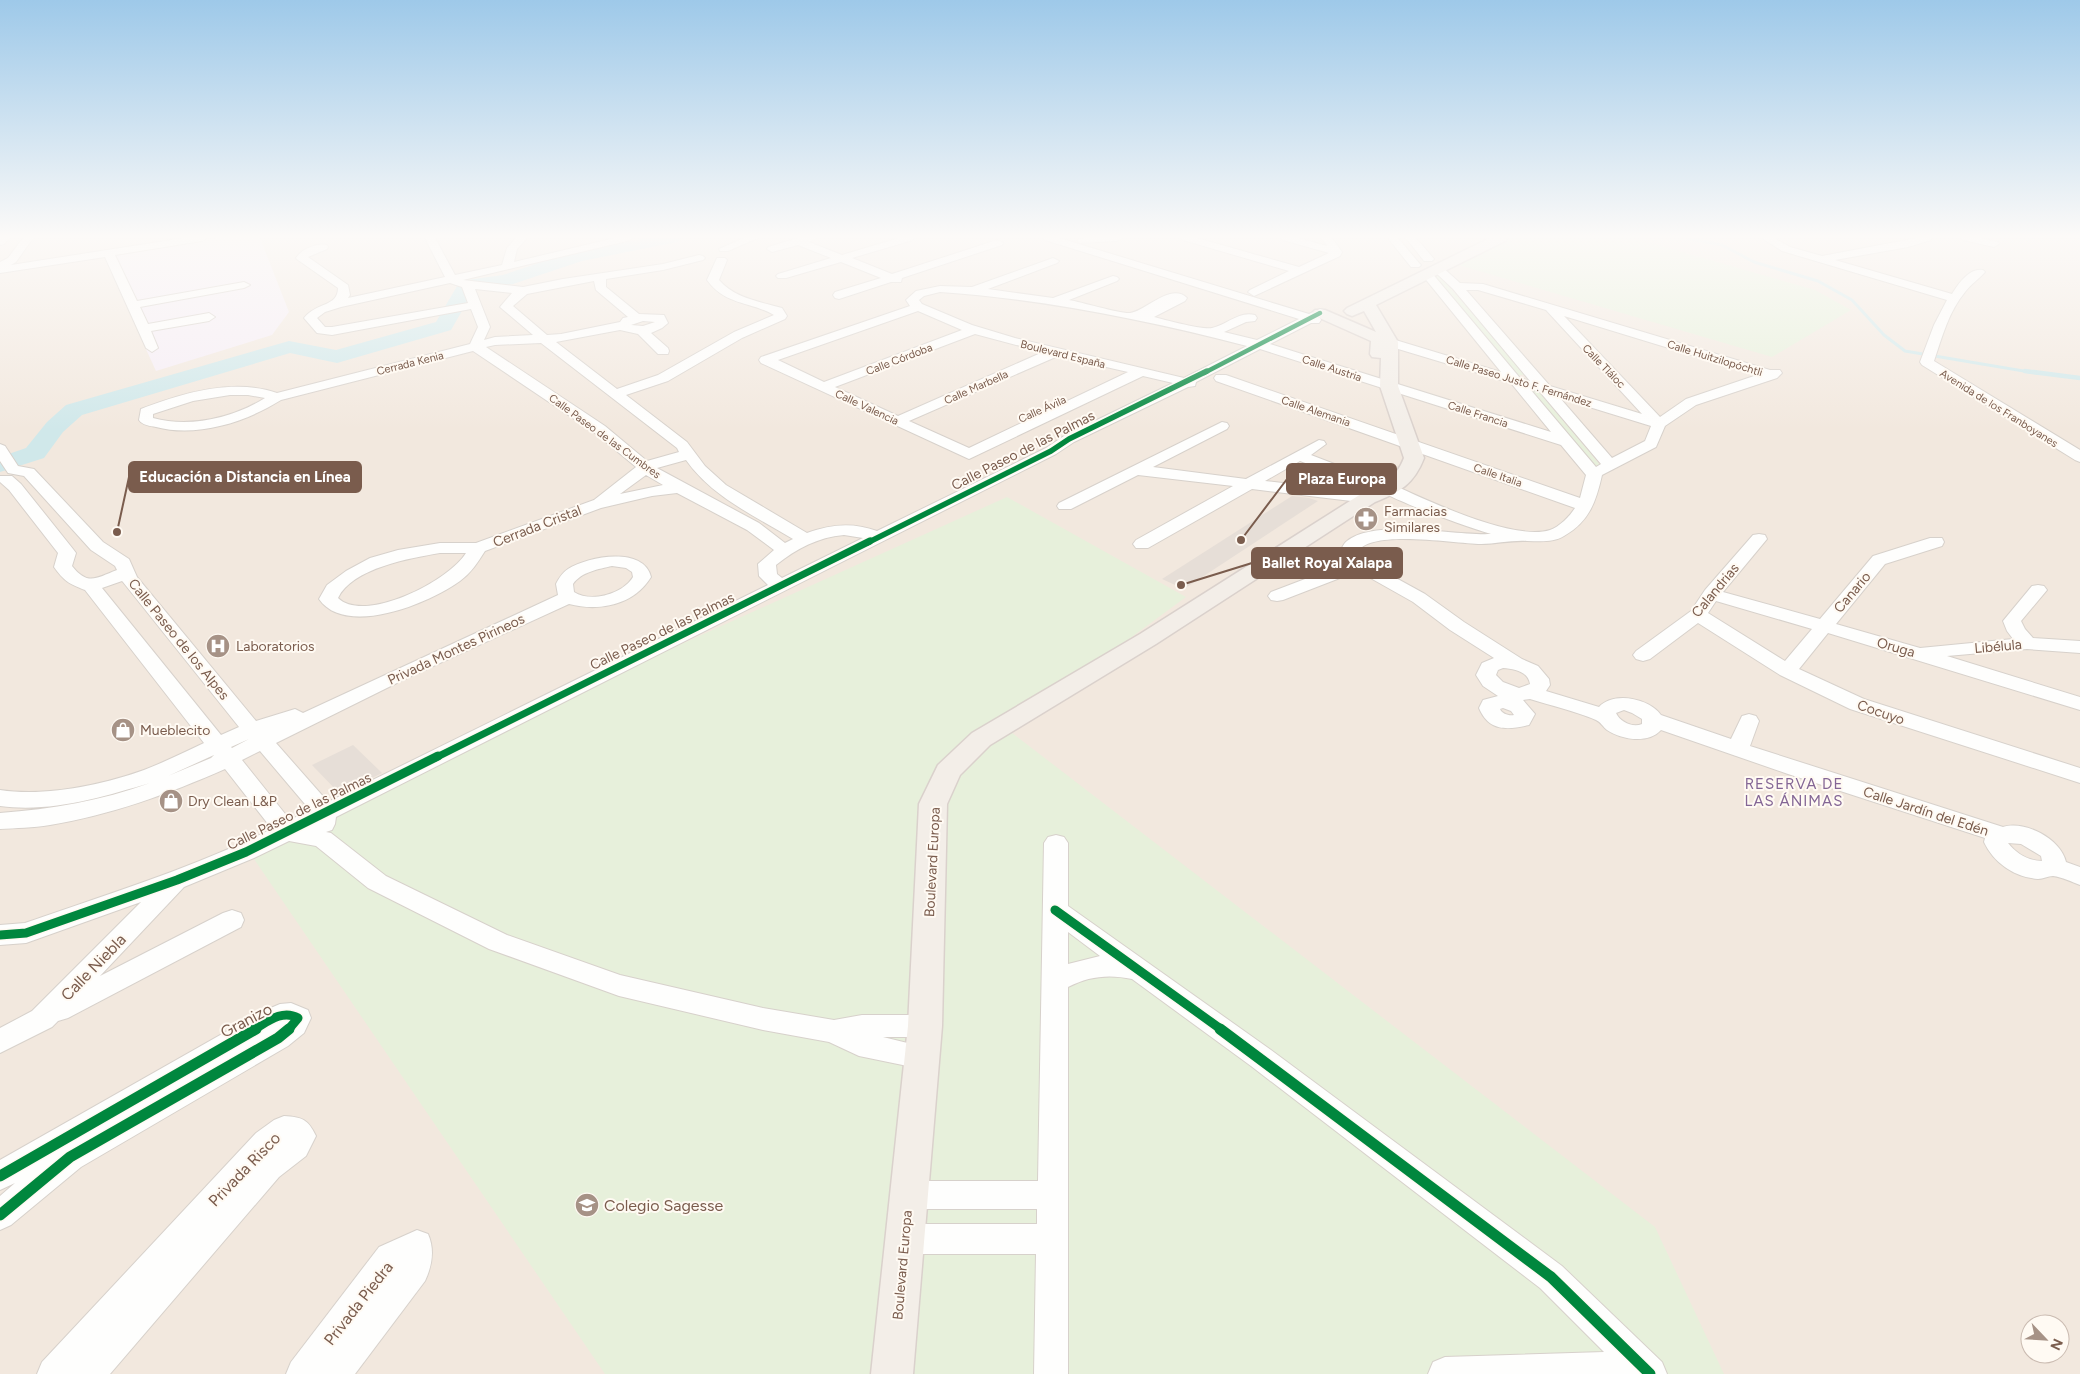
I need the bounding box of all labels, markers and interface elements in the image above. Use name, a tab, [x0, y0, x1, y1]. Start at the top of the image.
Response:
street label: Boulevard España	[1019, 338, 1107, 371]
street label: Calle Huitzilopóchtli	[1666, 338, 1764, 379]
street label: Calle Córdoba	[864, 341, 934, 378]
street label: Calle Tláloc	[1580, 342, 1628, 391]
street label: Cerrada Kenia	[375, 349, 445, 378]
street label: Calle Austria	[1300, 353, 1363, 384]
street label: Calle Paseo Justo F. Fernández	[1444, 353, 1593, 410]
street label: Avenida de los Franboyanes	[1937, 367, 2060, 450]
street label: Calle Marbella	[942, 368, 1010, 407]
street label: Calle Valencia	[833, 387, 901, 428]
street label: Calle Paseo de las Cumbres	[546, 391, 663, 481]
street label: Calle Ávila	[1016, 393, 1068, 426]
street label: Calle Alemania	[1280, 394, 1352, 429]
street label: Calle Francia	[1446, 399, 1510, 430]
street label: Calle Paseo de las Palmas	[949, 407, 1098, 494]
street label: Calle Italia	[1472, 461, 1524, 490]
callout: Educación a Distancia en Línea	[129, 462, 361, 492]
callout: Plaza Europa	[1287, 464, 1396, 494]
text: Educación a Distancia en Línea	[139, 468, 351, 486]
text: Plaza Europa	[1298, 470, 1386, 488]
street label: Cerrada Cristal	[491, 502, 584, 551]
place label: Farmacias Similares	[1384, 503, 1447, 536]
pharmacy icon: Farmacias Similares	[1353, 506, 1379, 532]
callout: Ballet Royal Xalapa	[1252, 548, 1402, 578]
text: Ballet Royal Xalapa	[1262, 554, 1392, 572]
street label: Calandrias	[1688, 560, 1743, 621]
street label: Canario	[1830, 568, 1874, 616]
street label: Calle Paseo de los Alpes	[125, 575, 233, 703]
street label: Calle Paseo de las Palmas	[587, 589, 737, 674]
street label: Privada Montes Pirineos	[385, 610, 527, 689]
hospital icon: Laboratorios	[205, 633, 231, 659]
street label: Oruga	[1875, 634, 1917, 661]
street label: Libélula	[1974, 636, 2022, 657]
place label: Laboratorios	[236, 638, 315, 655]
street label: Cocuyo	[1855, 696, 1907, 728]
shop icon: Mueblecito	[110, 717, 136, 743]
place label: Mueblecito	[140, 722, 210, 739]
street label: Calle Paseo de las Palmas	[224, 769, 374, 854]
district label: RESERVA DE LAS ÁNIMAS	[1745, 775, 1843, 810]
street label: Calle Jardín del Edén	[1861, 783, 1991, 840]
shop icon: Dry Clean L&P	[158, 788, 184, 814]
place label: Dry Clean L&P	[188, 793, 277, 810]
street label: Boulevard Europa	[921, 807, 944, 917]
street label: Calle Niebla	[57, 930, 130, 1005]
street label: Granizo	[217, 999, 275, 1042]
street label: Privada Risco	[204, 1128, 284, 1210]
school or university icon: Colegio Sagesse	[574, 1192, 600, 1218]
place label: Colegio Sagesse	[604, 1196, 723, 1215]
street label: Boulevard Europa	[889, 1209, 916, 1321]
street label: Privada Piedra	[320, 1258, 397, 1349]
north arrow	[2020, 1314, 2070, 1364]
text: N	[2046, 1336, 2066, 1353]

